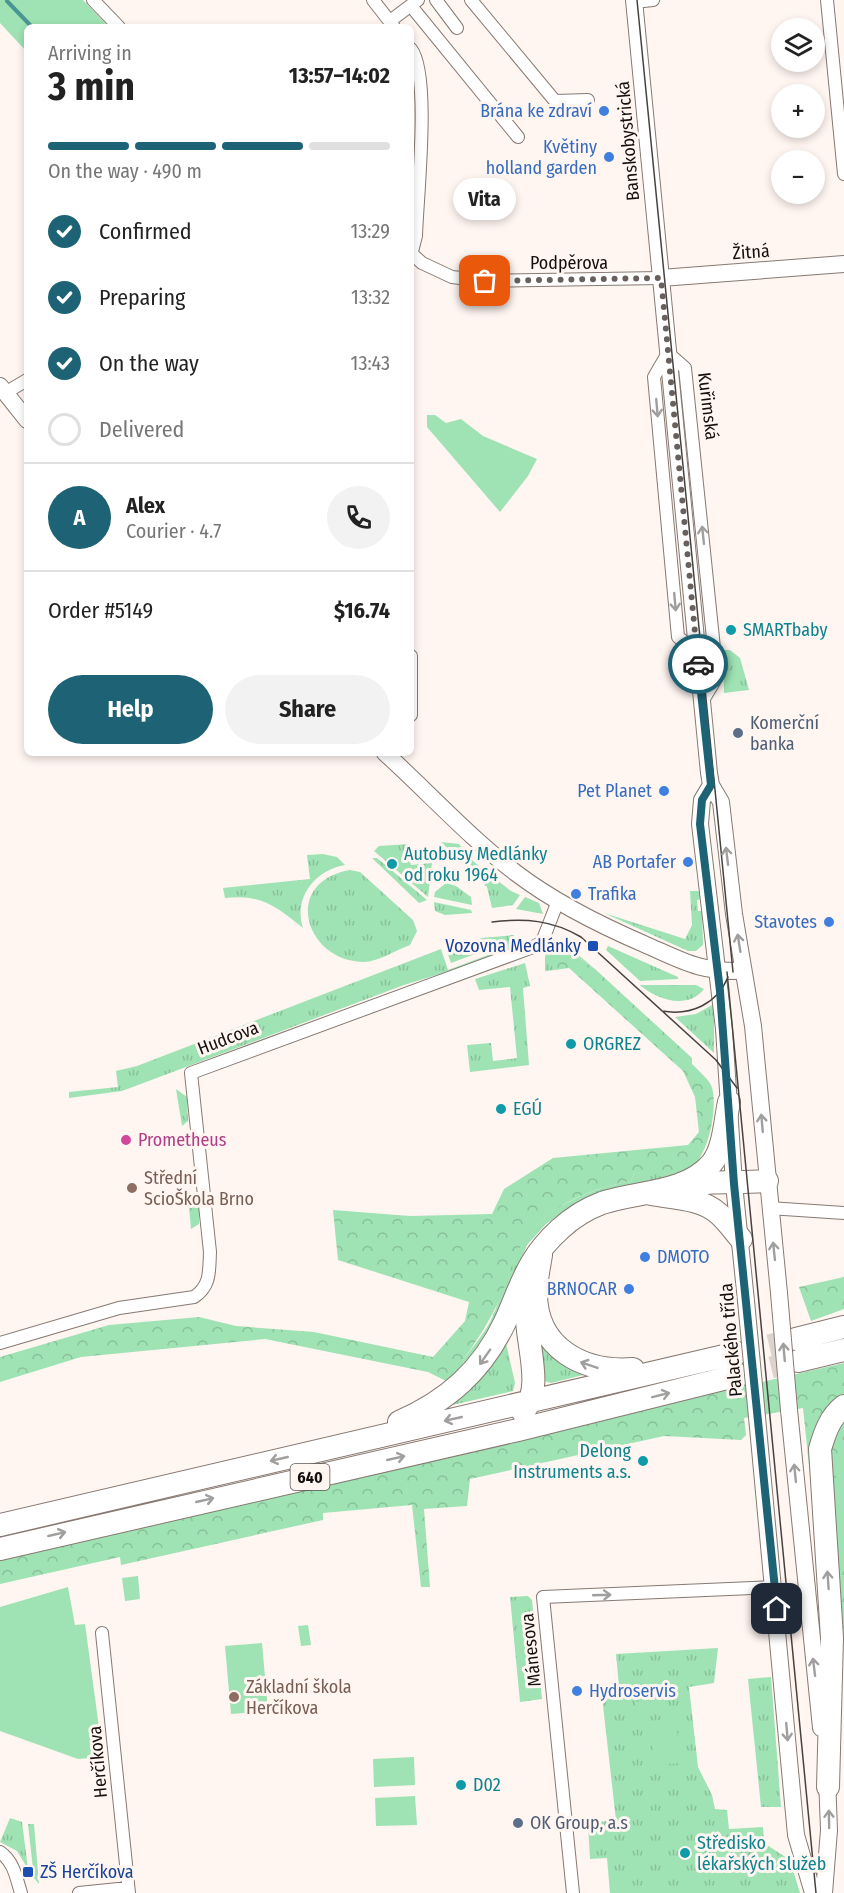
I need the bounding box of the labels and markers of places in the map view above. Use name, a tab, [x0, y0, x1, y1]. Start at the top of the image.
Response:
place label: Brána ke zdraví	[480, 100, 592, 122]
marker: Brána ke zdraví	[597, 104, 611, 118]
place label: Květiny holland garden	[486, 136, 597, 179]
marker: Květiny holland garden	[602, 150, 616, 164]
callout: Vita	[454, 179, 516, 221]
pin	[459, 255, 510, 306]
place label: SMARTbaby	[743, 619, 828, 641]
marker: SMARTbaby	[724, 623, 738, 637]
place label: Komerční banka	[750, 712, 819, 755]
marker: Komerční banka	[731, 726, 745, 740]
place label: Pet Planet	[577, 780, 652, 802]
marker: Pet Planet	[657, 784, 671, 798]
place label: Autobusy Medlánky od roku 1964	[404, 843, 547, 886]
place label: AB Portafer	[593, 851, 677, 873]
marker: AB Portafer	[681, 855, 695, 869]
marker: Autobusy Medlánky od roku 1964	[385, 857, 399, 871]
place label: Trafika	[588, 883, 637, 905]
marker: Trafika	[569, 887, 583, 901]
place label: Stavotes	[754, 911, 817, 933]
marker: Stavotes	[822, 915, 836, 929]
place label: Vozovna Medlánky	[445, 935, 581, 957]
marker: Vozovna Medlánky	[586, 939, 600, 953]
place label: ORGREZ	[583, 1033, 641, 1055]
marker: ORGREZ	[564, 1037, 578, 1051]
place label: EGÚ	[513, 1097, 542, 1120]
marker: EGÚ	[494, 1102, 508, 1116]
place label: Prometheus	[138, 1129, 227, 1151]
marker: Prometheus	[119, 1133, 133, 1147]
place label: Střední ScioŠkola Brno	[144, 1167, 254, 1210]
marker: Střední ScioŠkola Brno	[125, 1181, 139, 1195]
place label: DMOTO	[657, 1246, 710, 1268]
marker: DMOTO	[638, 1250, 652, 1264]
place label: BRNOCAR	[547, 1278, 617, 1300]
marker: BRNOCAR	[622, 1282, 636, 1296]
place label: Delong Instruments a.s.	[513, 1440, 632, 1483]
marker: Delong Instruments a.s.	[636, 1454, 650, 1468]
pin	[751, 1583, 802, 1634]
place label: Základní škola Herčíkova	[246, 1676, 352, 1719]
place label: Hydroservis	[589, 1680, 676, 1702]
marker: Hydroservis	[570, 1684, 584, 1698]
marker: Základní škola Herčíkova	[227, 1690, 241, 1704]
place label: D02	[473, 1774, 501, 1796]
marker: D02	[454, 1778, 468, 1792]
place label: OK Group, a.s	[530, 1812, 628, 1834]
marker: OK Group, a.s	[511, 1816, 525, 1830]
place label: Středisko lékařských služeb	[697, 1832, 826, 1875]
marker: Středisko lékařských služeb	[678, 1846, 692, 1860]
place label: ZŠ Herčíkova	[40, 1861, 134, 1883]
marker: ZŠ Herčíkova	[21, 1865, 35, 1879]

